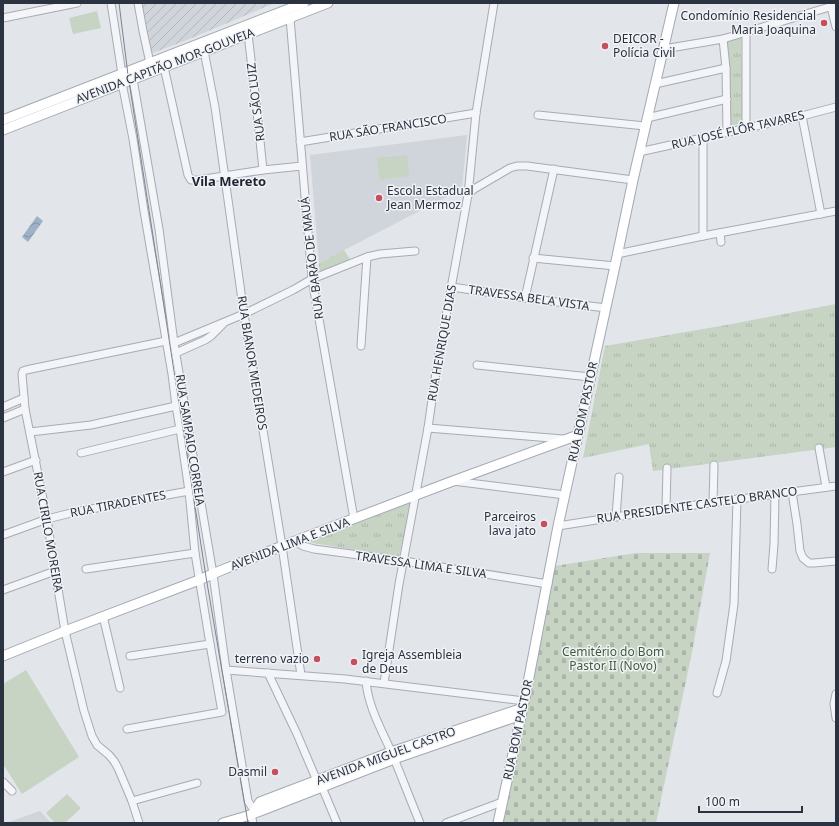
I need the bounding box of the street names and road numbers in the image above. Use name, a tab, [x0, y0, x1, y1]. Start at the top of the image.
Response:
street label: AVENIDA CAPITÃO MOR-GOUVEIA	[73, 23, 257, 108]
street label: RUA SÃO LUIZ	[242, 62, 269, 142]
street label: RUA JOSÉ FLÔR TAVARES	[670, 106, 807, 153]
street label: RUA SÃO FRANCISCO	[328, 110, 448, 145]
street label: RUA BARÃO DE MAUÁ	[296, 196, 327, 320]
street label: TRAVESSA BELA VISTA	[467, 281, 591, 314]
street label: RUA HENRIQUE DIAS	[423, 283, 460, 403]
street label: RUA BIANOR MEDEIROS	[233, 294, 272, 432]
street label: RUA BOM PASTOR	[564, 360, 602, 464]
street label: RUA SAMPAIO CORREIA	[172, 373, 209, 507]
street label: RUA CIRILO MOREIRA	[30, 470, 68, 594]
street label: RUA PRESIDENTE CASTELO BRANCO	[595, 482, 798, 527]
street label: RUA TIRADENTES	[69, 486, 168, 521]
street label: AVENIDA LIMA E SILVA	[228, 513, 352, 574]
street label: TRAVESSA LIMA E SILVA	[354, 547, 488, 582]
street label: RUA BOM PASTOR	[499, 678, 537, 782]
street label: AVENIDA MIGUEL CASTRO	[314, 722, 458, 789]

